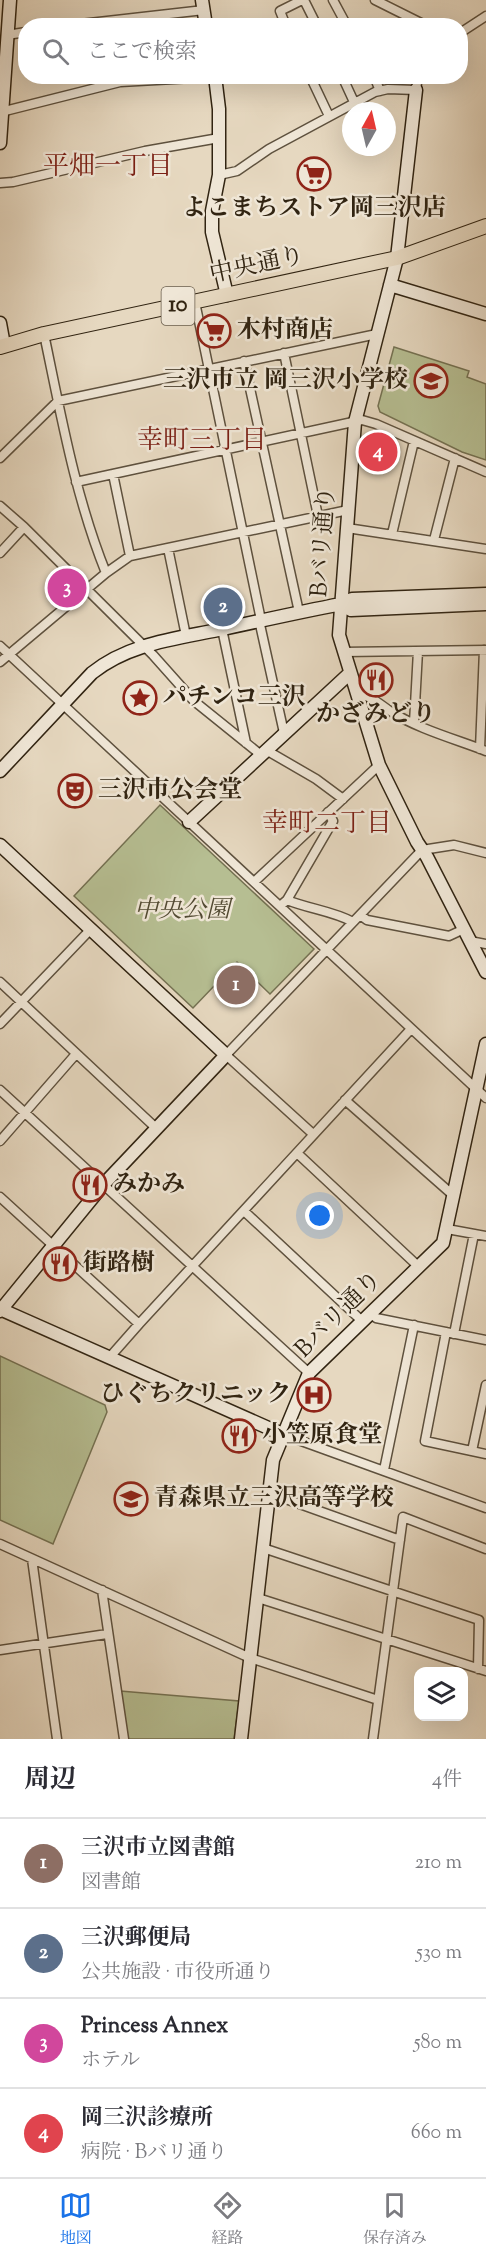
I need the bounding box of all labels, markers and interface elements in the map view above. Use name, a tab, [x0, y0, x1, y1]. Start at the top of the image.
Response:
search box	[18, 18, 468, 84]
icon: search	[39, 35, 72, 68]
text: ここで検索	[87, 37, 197, 69]
north arrow	[342, 102, 396, 156]
district label: 平畑一丁目	[43, 149, 173, 186]
supermarket icon: よこまちストア岡三沢店	[296, 156, 332, 192]
place label: よこまちストア岡三沢店	[182, 192, 446, 226]
street label: 中央通り	[207, 239, 307, 293]
road number: 10	[162, 287, 195, 325]
supermarket icon: 木村商店	[196, 313, 232, 349]
place label: 木村商店	[237, 314, 333, 348]
school or university icon: 三沢市立 岡三沢小学校	[413, 363, 449, 399]
place label: 三沢市立 岡三沢小学校	[163, 364, 408, 398]
district label: 幸町三丁目	[137, 423, 267, 460]
pin: 4	[358, 430, 398, 474]
street label: Bバリ通り	[303, 485, 345, 599]
pin: 3	[48, 566, 86, 610]
pin: 2	[204, 584, 242, 630]
restaurant icon: かざみどり	[358, 662, 394, 698]
place icon: パチンコ三沢	[122, 680, 158, 716]
place label: パチンコ三沢	[163, 681, 306, 715]
place label: かざみどり	[316, 698, 436, 732]
theatre icon: 三沢市公会堂	[57, 773, 93, 809]
place label: 三沢市公会堂	[98, 774, 242, 808]
district label: 幸町二丁目	[262, 806, 392, 843]
park label: 中央公園	[134, 894, 234, 928]
pin: 1	[216, 962, 256, 1008]
restaurant icon: みかみ	[72, 1167, 108, 1203]
place label: みかみ	[113, 1168, 185, 1202]
your location	[305, 1201, 334, 1230]
restaurant icon: 街路樹	[42, 1246, 78, 1282]
place label: 街路樹	[83, 1247, 155, 1281]
street label: Bバリ通り	[288, 1264, 390, 1366]
hospital icon: ひぐちクリニック	[296, 1377, 332, 1413]
place label: ひぐちクリニック	[100, 1378, 291, 1412]
restaurant icon: 小笠原食堂	[221, 1418, 257, 1454]
place label: 小笠原食堂	[262, 1419, 382, 1453]
school or university icon: 青森県立三沢高等学校	[113, 1481, 149, 1517]
place label: 青森県立三沢高等学校	[154, 1482, 394, 1516]
map controls	[414, 1667, 468, 1721]
button: layers	[414, 1667, 468, 1721]
text: 周辺	[24, 1762, 76, 1799]
text: 4件	[432, 1766, 462, 1795]
text: 三沢市立図書館	[81, 1833, 235, 1865]
text: 1	[40, 1849, 47, 1878]
text: 210 m	[415, 1849, 462, 1878]
text: 図書館	[81, 1869, 141, 1898]
text: 三沢郵便局	[81, 1923, 191, 1955]
text: 2	[39, 1939, 48, 1968]
text: 530 m	[416, 1939, 462, 1968]
text: 公共施設 · 市役所通り	[81, 1959, 275, 1988]
text: Princess Annex	[81, 2011, 228, 2043]
text: 3	[39, 2029, 48, 2058]
text: 580 m	[414, 2029, 462, 2058]
text: ホテル	[81, 2047, 140, 2076]
text: 岡三沢診療所	[81, 2103, 213, 2135]
text: 4	[38, 2119, 49, 2148]
text: 660 m	[411, 2119, 462, 2148]
text: 病院 · Bバリ通り	[81, 2139, 227, 2168]
tab: 地図	[59, 2189, 92, 2251]
tab: 経路	[211, 2189, 244, 2251]
tab: 保存済み	[363, 2189, 427, 2251]

